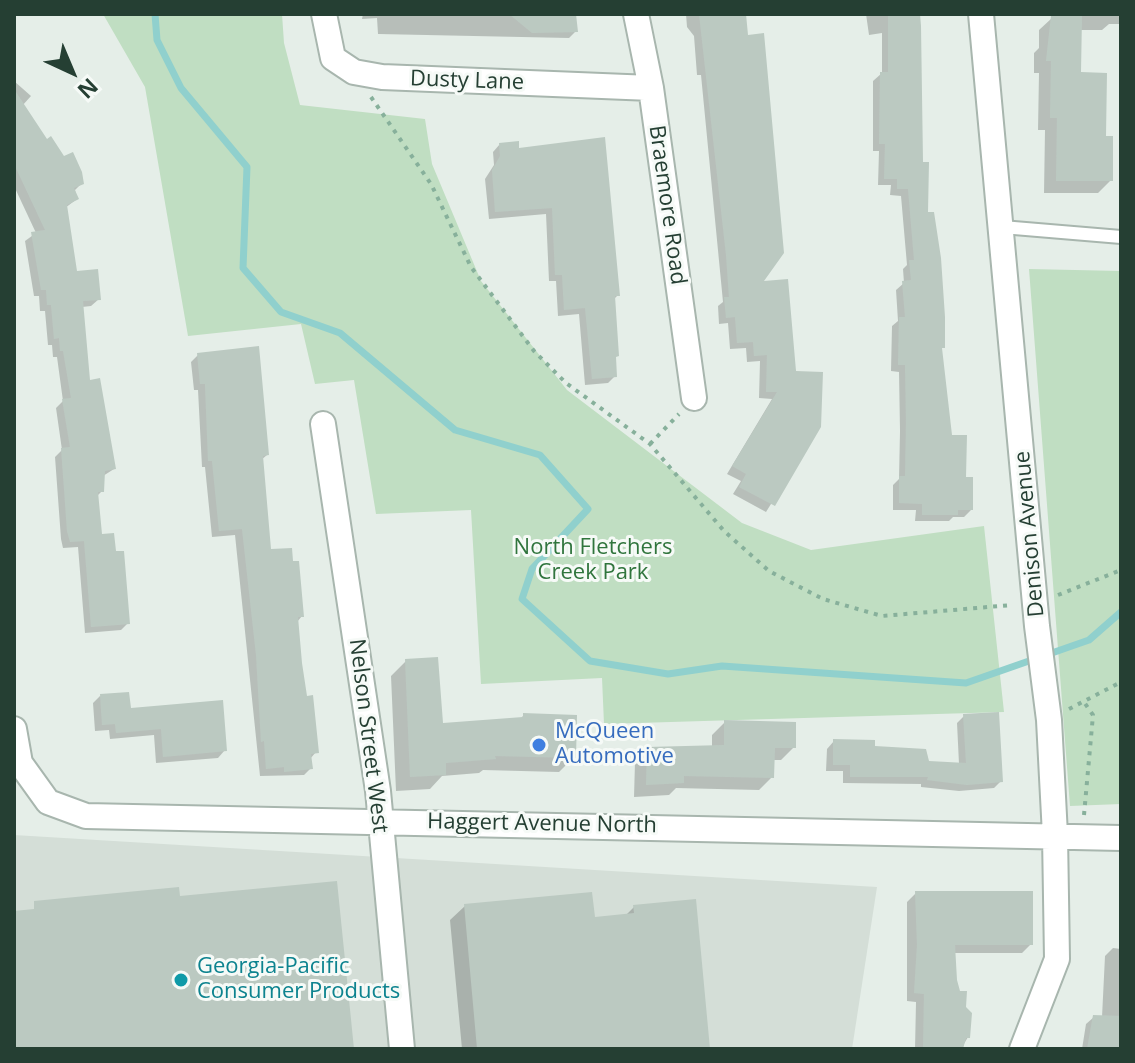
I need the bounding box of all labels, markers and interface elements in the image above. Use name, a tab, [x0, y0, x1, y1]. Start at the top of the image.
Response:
north arrow	[32, 32, 112, 112]
street label: Dusty Lane	[410, 66, 524, 96]
text: N	[72, 72, 106, 106]
street label: Braemore Road	[643, 123, 691, 287]
street label: Denison Avenue	[1010, 450, 1050, 618]
park label: North Fletchers Creek Park	[514, 535, 672, 586]
street label: Nelson Street West	[343, 637, 393, 835]
place label: McQueen Automotive	[555, 719, 674, 770]
marker: McQueen Automotive	[530, 736, 548, 754]
street label: Haggert Avenue North	[427, 809, 657, 839]
place label: Georgia-Pacific Consumer Products	[197, 954, 400, 1006]
marker: Georgia-Pacific Consumer Products	[172, 971, 190, 989]

